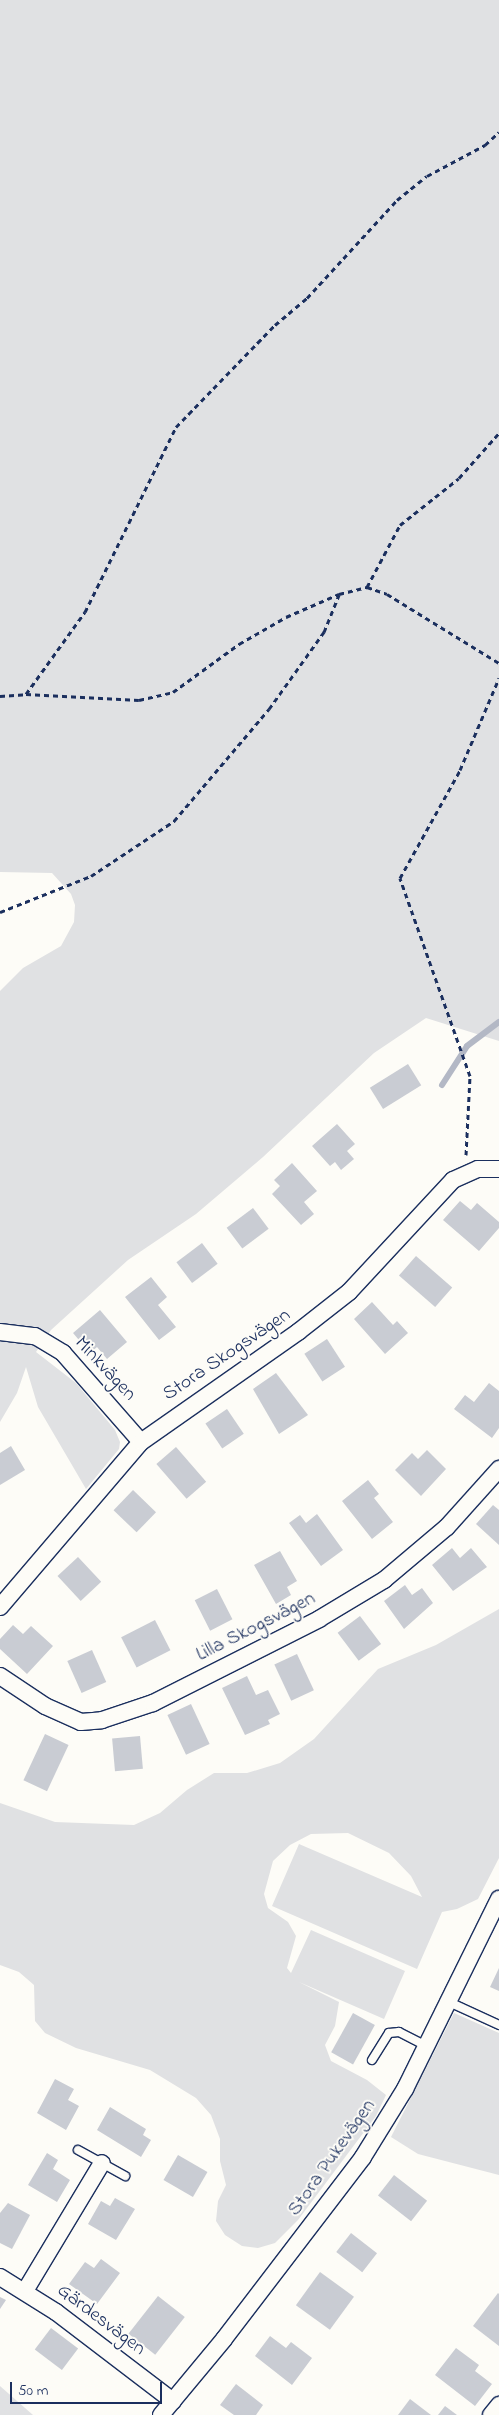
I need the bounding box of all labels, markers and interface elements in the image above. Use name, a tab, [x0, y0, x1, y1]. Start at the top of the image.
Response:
street label: Stora Skogsvägen	[159, 1303, 295, 1407]
street label: Minkvägen	[69, 1332, 141, 1406]
street label: Lilla Skogsvägen	[192, 1587, 320, 1667]
street label: Stora Pukevägen	[283, 2095, 381, 2221]
street label: Gärdesvägen	[52, 2279, 150, 2361]
scale bar	[12, 2372, 165, 2404]
text: 50 m	[18, 2380, 48, 2402]

